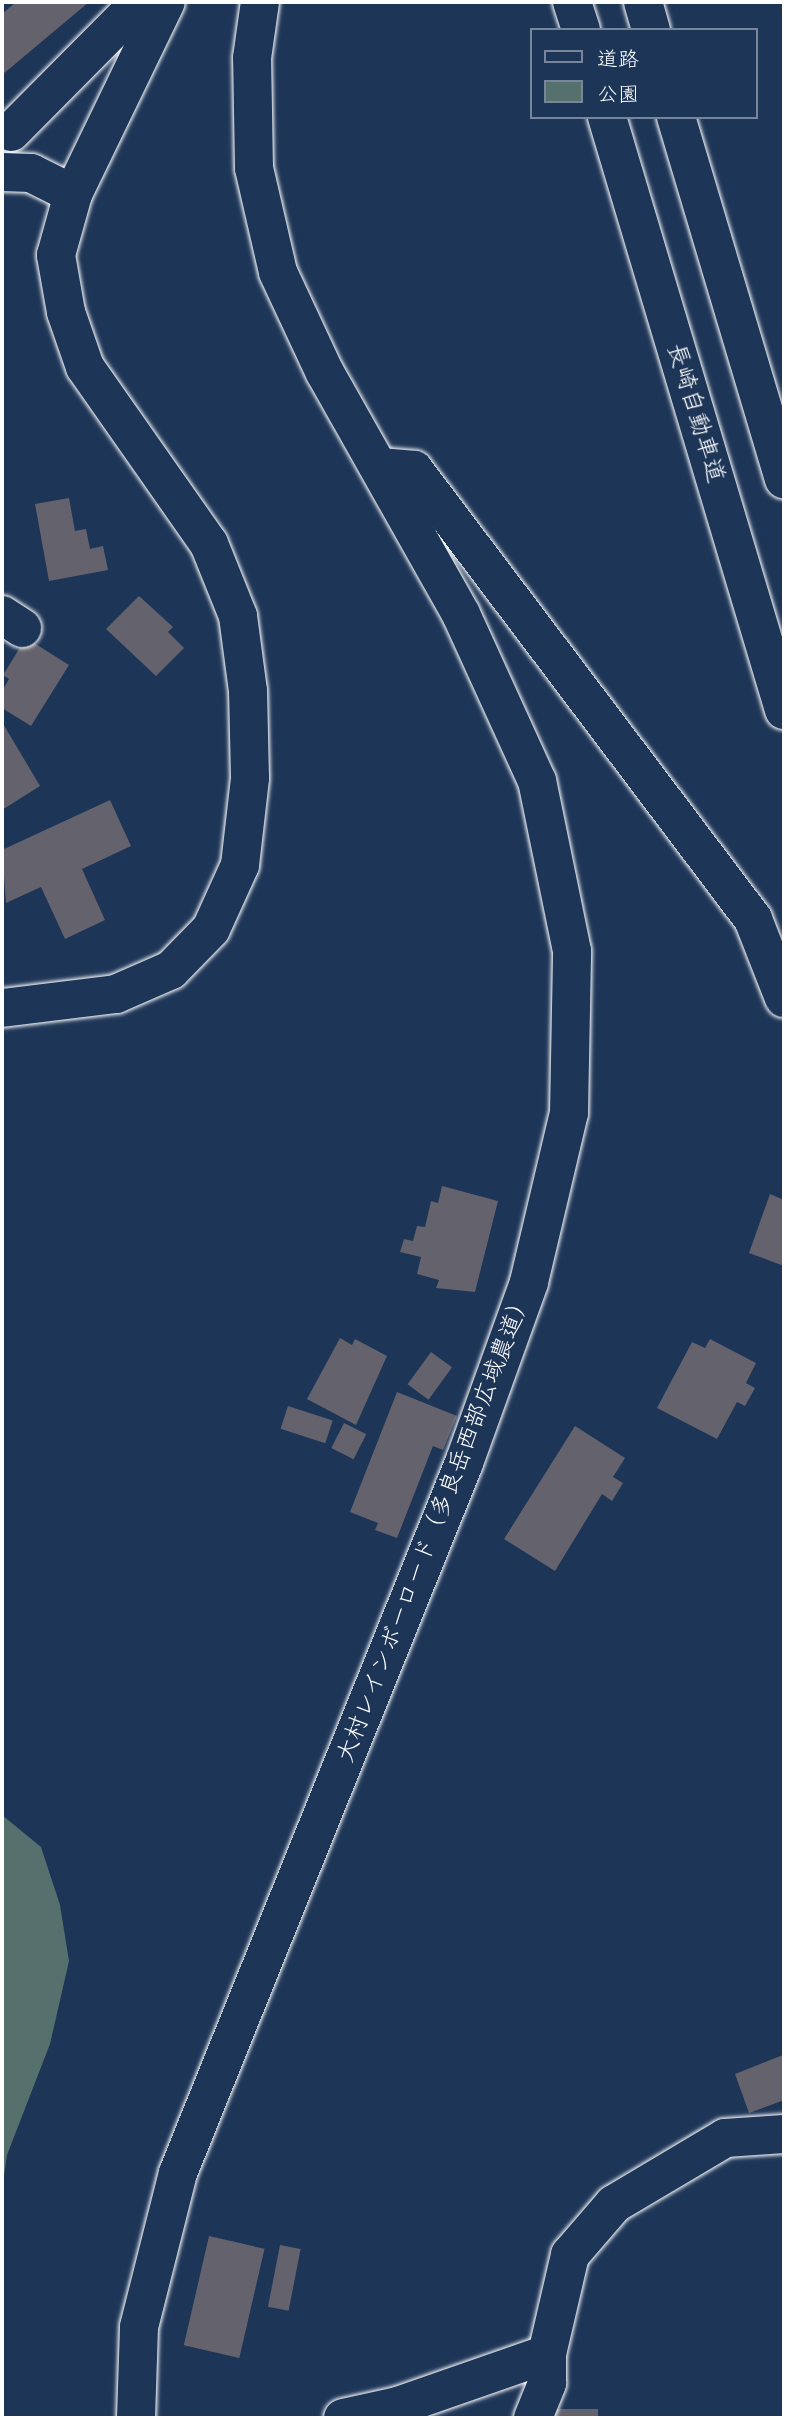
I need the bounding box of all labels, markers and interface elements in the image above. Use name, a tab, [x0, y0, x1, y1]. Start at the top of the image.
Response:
legend	[530, 28, 758, 119]
text: 道路	[597, 46, 639, 72]
text: 公園	[597, 81, 639, 107]
street label: 長崎自動車道	[661, 340, 731, 486]
street label: 大村レインボーロード（多良岳西部広域農道）	[330, 1287, 538, 1767]

